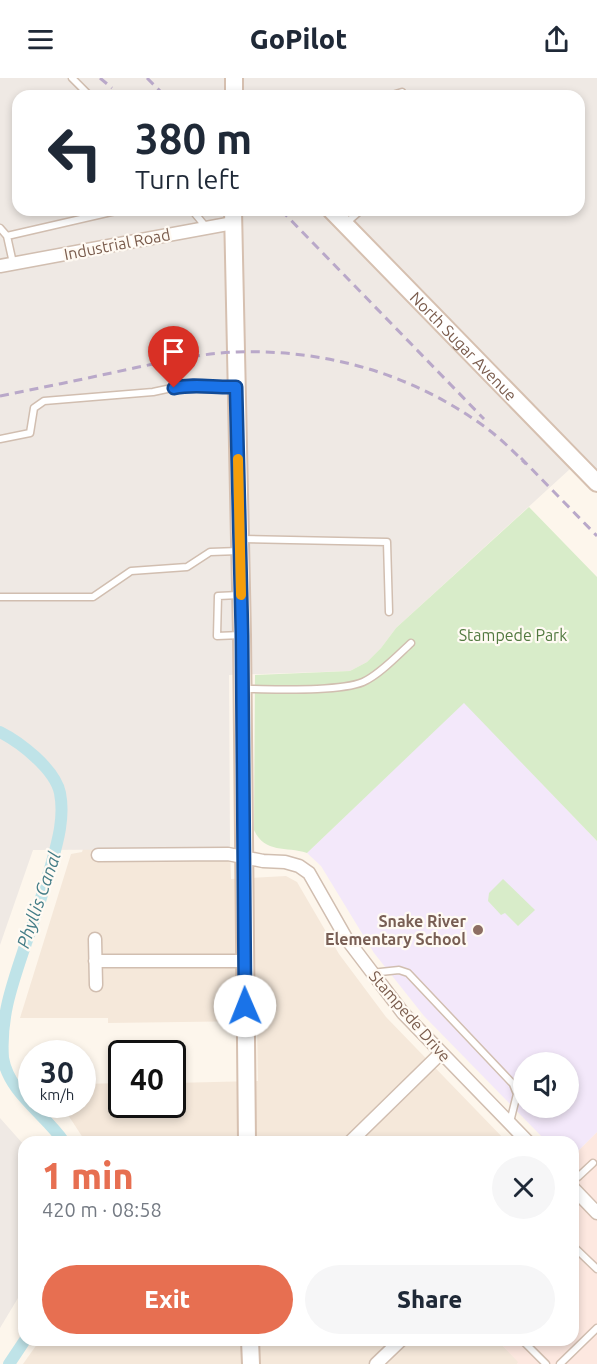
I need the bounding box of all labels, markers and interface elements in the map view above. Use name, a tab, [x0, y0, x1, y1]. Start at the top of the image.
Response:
icon: menu	[24, 23, 57, 56]
icon: share	[540, 23, 573, 56]
text: GoPilot	[250, 24, 347, 54]
icon: left	[36, 114, 114, 192]
text: 380 m	[135, 115, 252, 162]
text: Turn left	[135, 164, 239, 194]
street label: Industrial Road	[62, 225, 172, 263]
street label: North Sugar Avenue	[407, 288, 521, 404]
pin	[148, 326, 199, 388]
icon: arrive	[157, 335, 190, 368]
park label: Stampede Park	[459, 626, 567, 644]
water label: Phyllis Canal	[12, 849, 64, 950]
place label: Snake River Elementary School	[325, 912, 466, 948]
marker: Snake River Elementary School	[471, 923, 485, 937]
street label: Stampede Drive	[366, 967, 454, 1065]
position arrow	[213, 974, 277, 1038]
speed limit sign: 40	[108, 1040, 186, 1118]
map controls	[513, 1052, 579, 1118]
button: sound	[513, 1052, 579, 1118]
text: 30	[40, 1055, 74, 1089]
text: km/h	[40, 1086, 74, 1103]
text: 1 min	[42, 1155, 134, 1196]
button: close	[492, 1156, 555, 1219]
text: 420 m · 08:58	[42, 1198, 162, 1221]
button: Exit	[42, 1265, 293, 1334]
button: Share	[305, 1265, 555, 1334]

